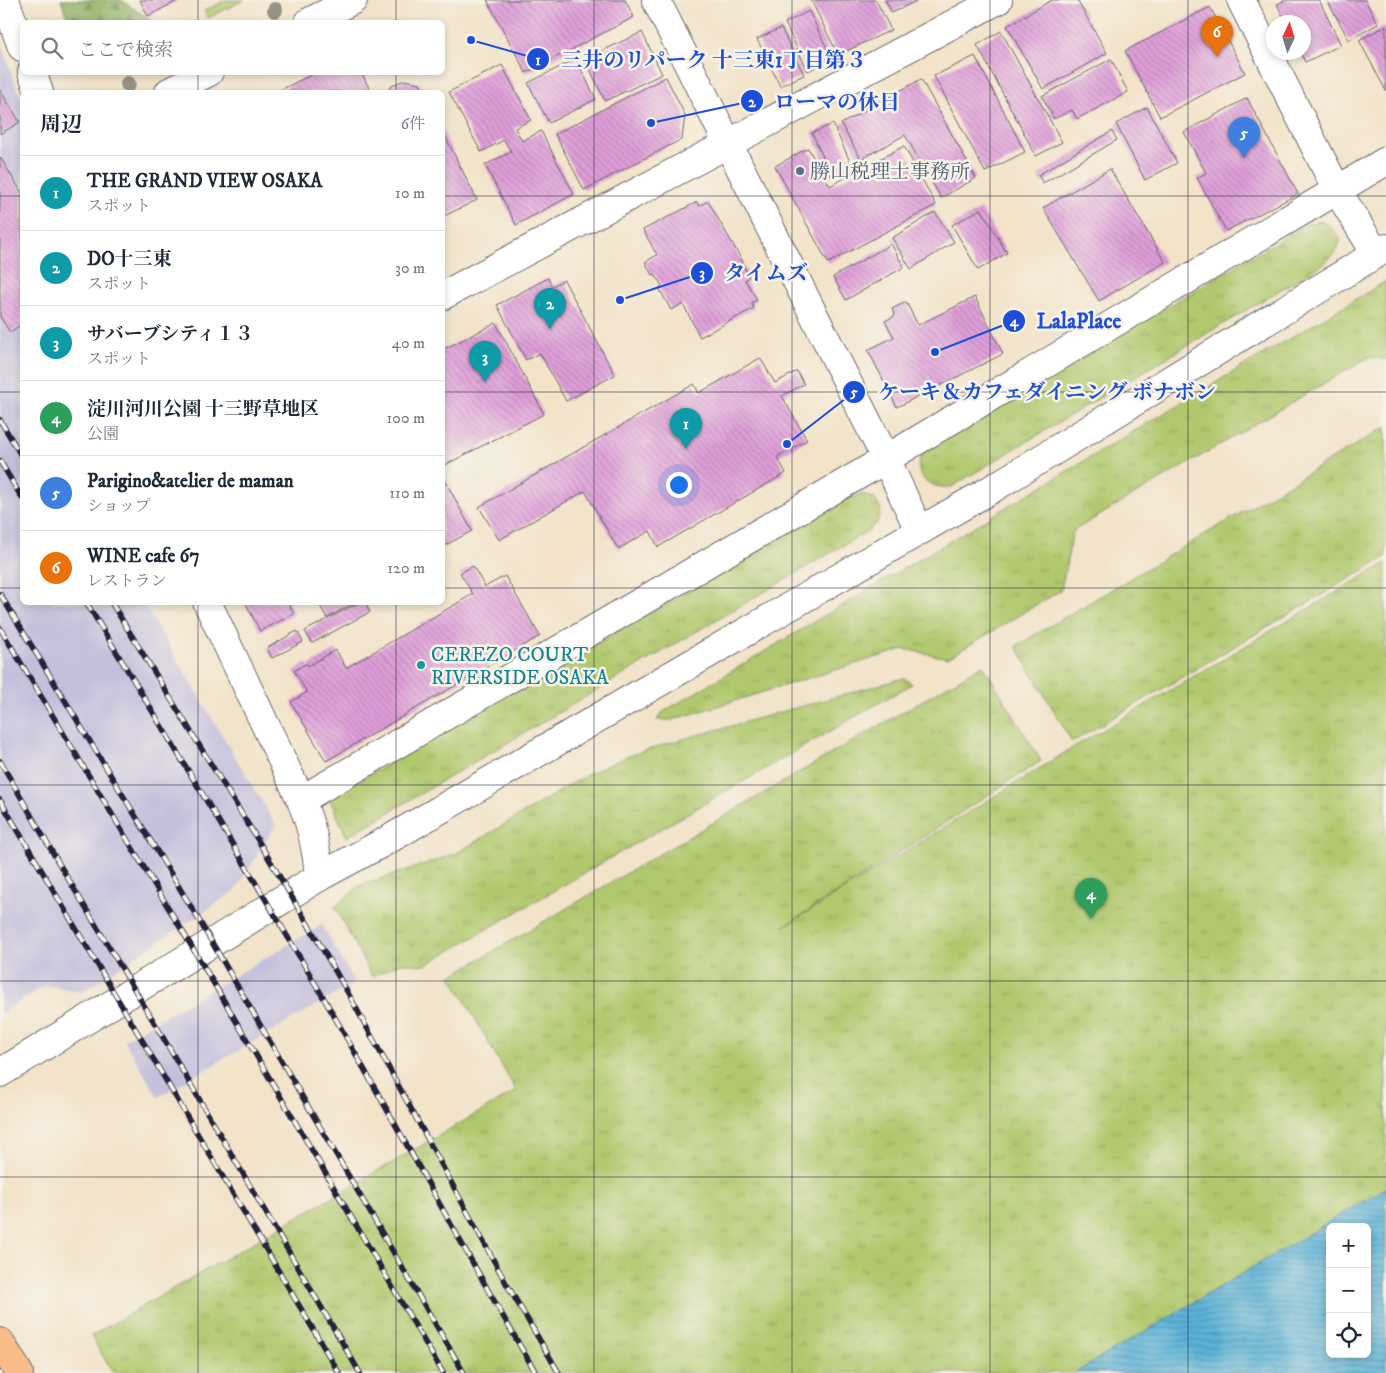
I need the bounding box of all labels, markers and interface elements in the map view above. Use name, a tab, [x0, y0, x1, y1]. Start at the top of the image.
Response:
north arrow	[1266, 15, 1311, 60]
pin: 6	[1201, 16, 1233, 57]
search box	[20, 20, 445, 75]
icon: search	[38, 34, 66, 62]
text: ここで検索	[78, 39, 173, 62]
callout: 三井のリパーク 十三東1丁目第３	[525, 41, 877, 77]
text: 三井のリパーク 十三東1丁目第３	[561, 48, 867, 74]
text: 1	[535, 51, 541, 70]
callout: ローマの休日	[739, 83, 910, 119]
text: ローマの休日	[774, 90, 900, 116]
text: 2	[748, 93, 756, 112]
text: 周辺	[40, 112, 82, 138]
text: 6件	[401, 114, 425, 134]
pin: 5	[1228, 117, 1260, 158]
place label: 勝山税理士事務所	[810, 160, 970, 185]
marker: 勝山税理士事務所	[794, 165, 806, 177]
text: THE GRAND VIEW OSAKA	[87, 170, 322, 193]
text: 1	[53, 183, 59, 203]
text: 10 m	[395, 183, 425, 203]
text: スポット	[87, 196, 151, 216]
text: DO十三東	[87, 248, 172, 271]
callout: タイムズ	[689, 255, 818, 291]
text: 2	[52, 258, 60, 278]
text: 30 m	[395, 258, 425, 278]
text: タイムズ	[724, 261, 808, 287]
text: 3	[699, 264, 705, 283]
text: スポット	[87, 274, 151, 294]
pin: 2	[534, 288, 566, 329]
callout: LalaPlace	[1001, 303, 1131, 339]
text: LalaPlace	[1037, 309, 1121, 335]
text: 4	[1009, 312, 1020, 331]
text: サバーブシティ１３	[87, 323, 254, 346]
text: 3	[53, 333, 59, 353]
text: 40 m	[392, 333, 425, 353]
pin: 3	[469, 341, 501, 382]
text: スポット	[87, 349, 151, 369]
callout: ケーキ＆カフェダイニング ボナボン	[841, 374, 1227, 410]
text: ケーキ＆カフェダイニング ボナボン	[878, 380, 1216, 406]
text: 5	[849, 383, 858, 402]
text: 淀川河川公園 十三野草地区	[87, 398, 319, 421]
text: 4	[51, 408, 61, 428]
text: 100 m	[387, 408, 425, 428]
pin: 1	[670, 408, 702, 449]
text: 公園	[87, 424, 119, 444]
text: Parigino&atelier de maman	[87, 470, 294, 493]
your location	[666, 472, 692, 498]
text: 5	[52, 483, 60, 503]
text: 110 m	[389, 483, 425, 503]
text: ショップ	[87, 496, 151, 516]
text: WINE cafe 67	[87, 545, 199, 568]
text: 6	[52, 558, 60, 578]
text: 120 m	[387, 558, 425, 578]
text: レストラン	[87, 571, 167, 591]
place label: CEREZO COURT RIVERSIDE OSAKA	[431, 643, 609, 691]
marker: CEREZO COURT RIVERSIDE OSAKA	[415, 659, 427, 671]
pin: 4	[1075, 878, 1107, 919]
map controls	[1326, 1223, 1371, 1358]
button: +	[1326, 1223, 1371, 1268]
button: −	[1326, 1268, 1371, 1313]
button: locate	[1326, 1313, 1371, 1358]

